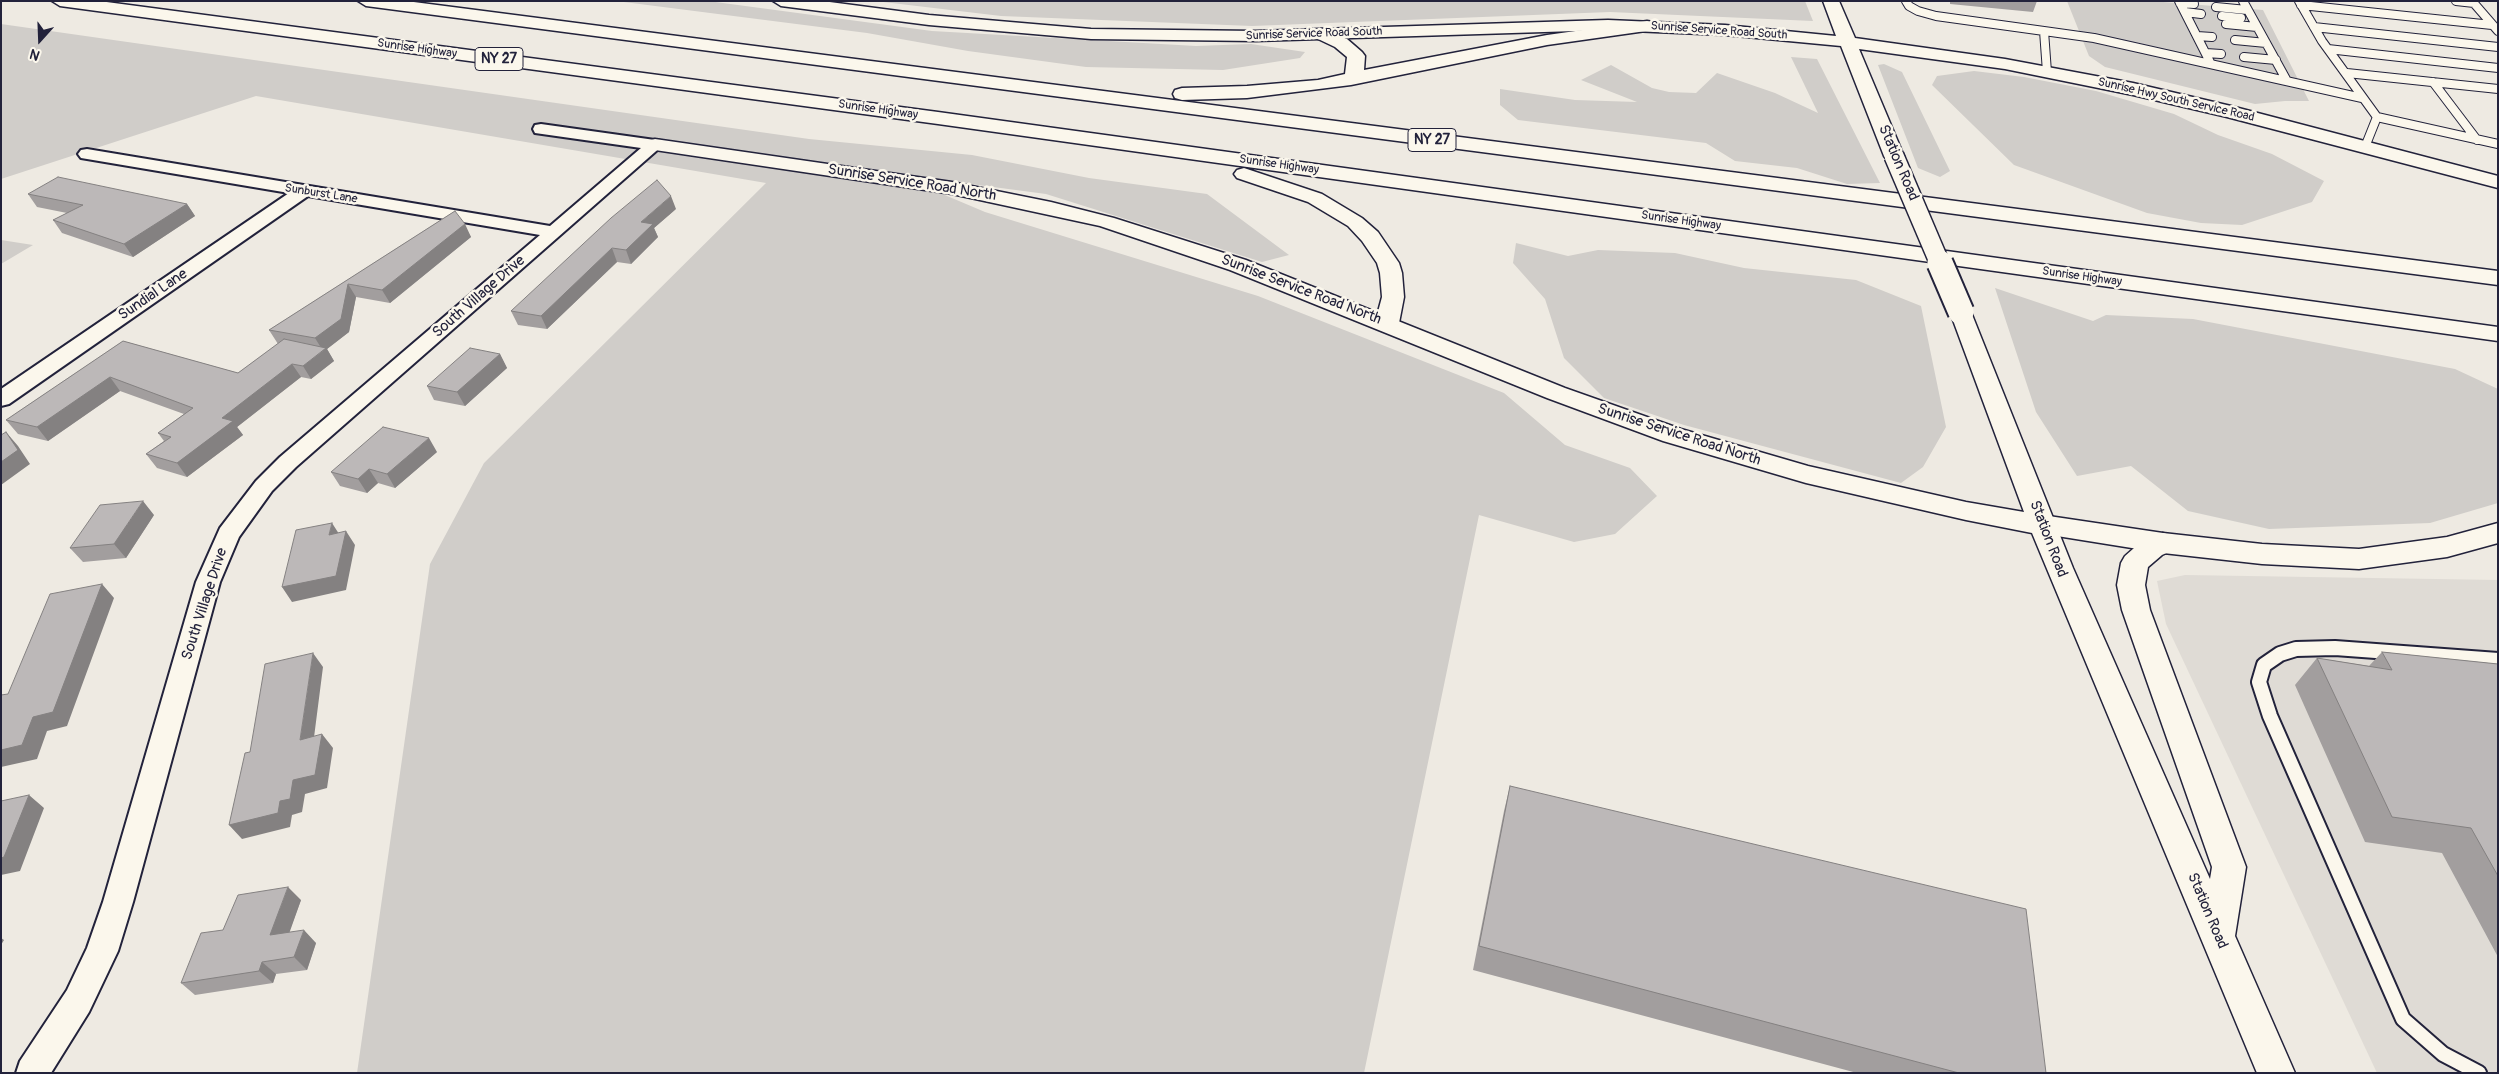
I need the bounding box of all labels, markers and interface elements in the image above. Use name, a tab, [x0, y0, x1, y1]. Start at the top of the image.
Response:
north arrow	[15, 15, 65, 65]
street label: Sunrise Service Road South	[1650, 19, 1788, 43]
street label: Sunrise Service Road South	[1245, 24, 1383, 44]
street label: Sunrise Highway	[376, 36, 458, 62]
text: N	[27, 45, 42, 64]
road number: NY 27	[475, 48, 523, 70]
street label: Sunrise Hwy South Service Road	[2096, 75, 2256, 125]
street label: Sunrise Highway	[837, 97, 919, 123]
street label: Station Road	[1874, 122, 1922, 204]
road number: NY 27	[1408, 128, 1456, 152]
street label: Sunrise Highway	[1238, 152, 1320, 178]
street label: Sunrise Service Road North	[826, 161, 998, 205]
street label: Sunburst Lane	[284, 181, 358, 207]
street label: Sunrise Highway	[1640, 208, 1722, 234]
street label: Sunrise Service Road North	[1218, 251, 1384, 329]
street label: South Village Drive	[429, 252, 529, 342]
street label: Sunrise Highway	[2041, 264, 2123, 290]
street label: Sundial Lane	[115, 265, 191, 325]
street label: Sunrise Service Road North	[1595, 400, 1763, 470]
street label: Station Road	[2025, 498, 2071, 580]
street label: South Village Drive	[178, 546, 232, 662]
street label: Station Road	[2183, 870, 2231, 952]

